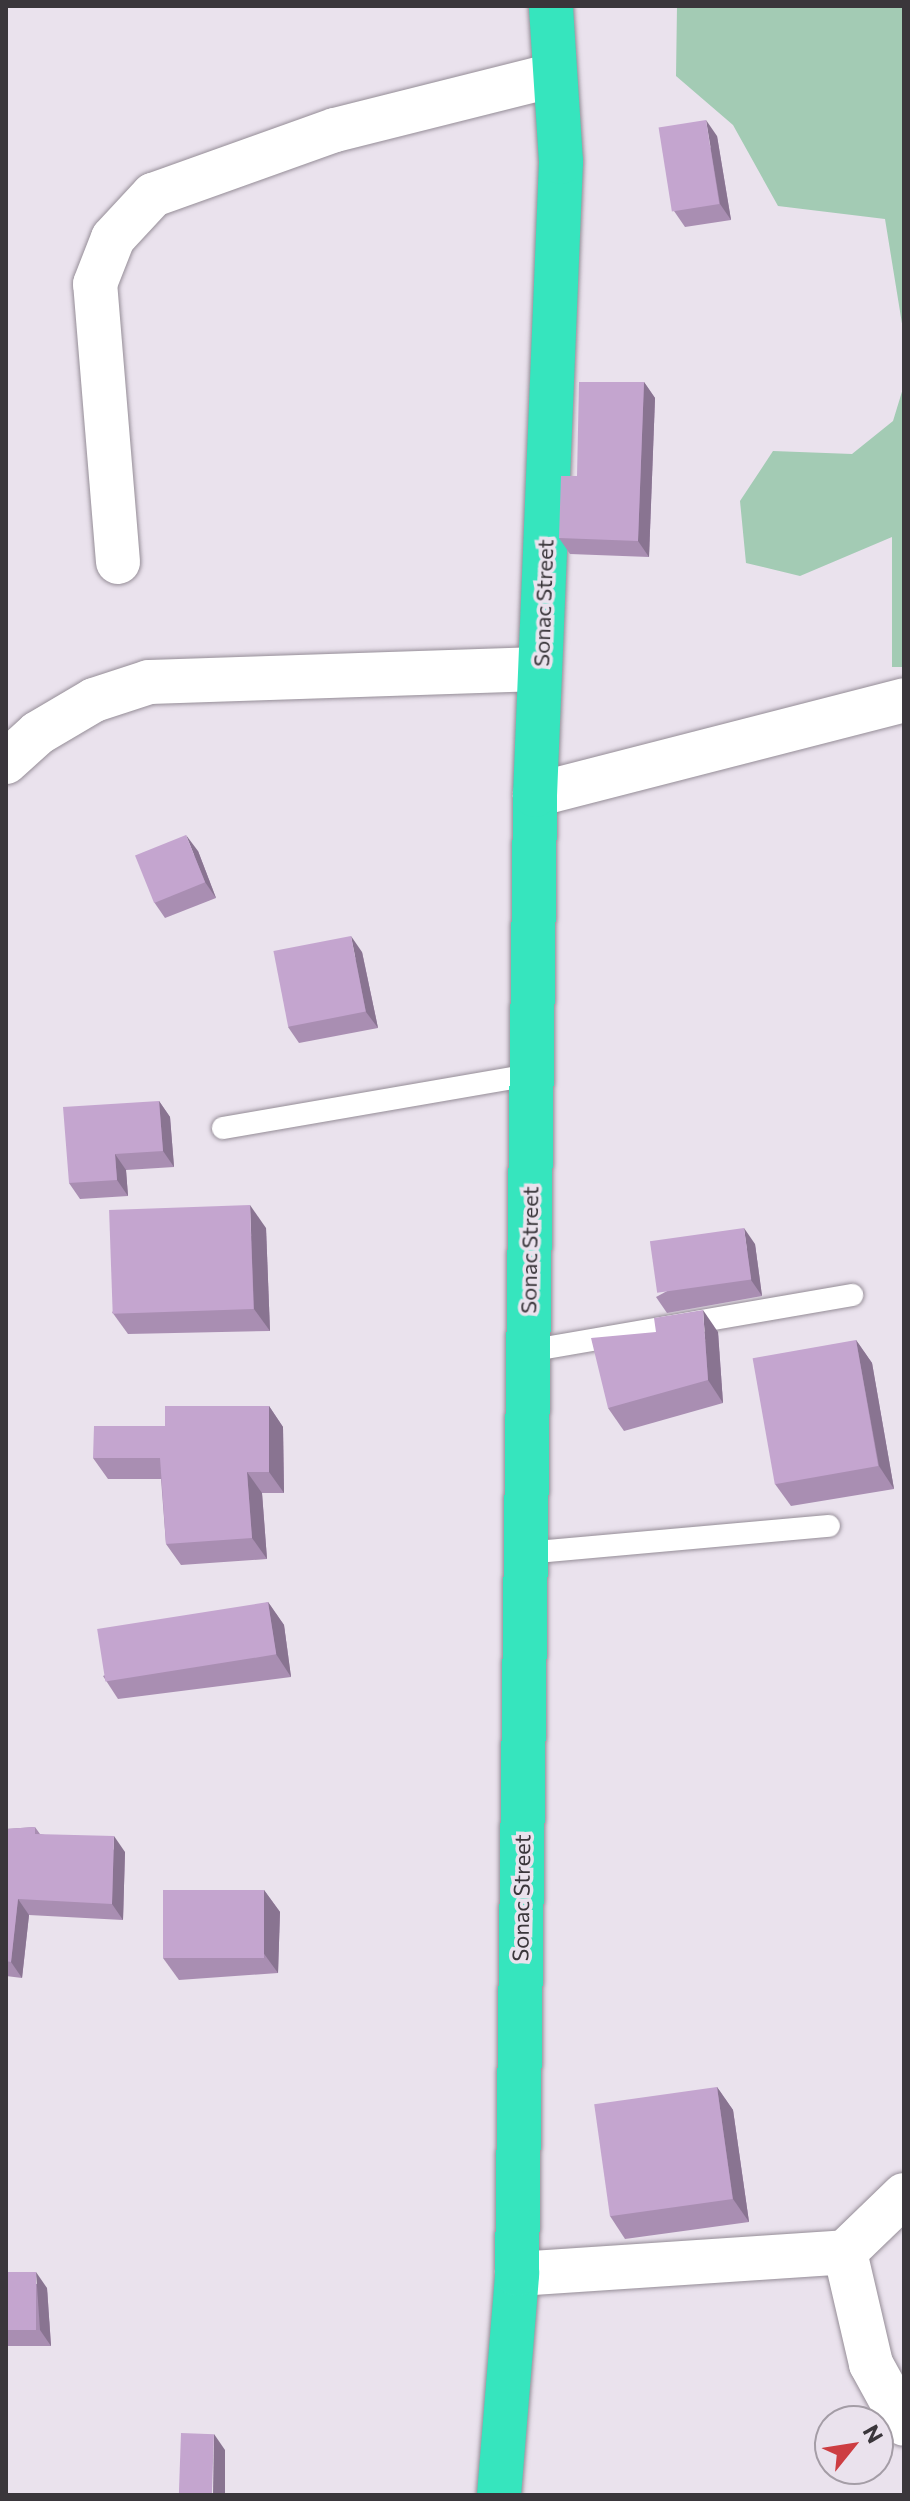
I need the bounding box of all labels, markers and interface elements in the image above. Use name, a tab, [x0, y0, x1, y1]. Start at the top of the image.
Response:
street label: Sonac Street	[528, 539, 558, 667]
street label: Sonac Street	[515, 1186, 543, 1314]
street label: Sonac Street	[507, 1834, 535, 1962]
north arrow	[814, 2405, 894, 2485]
text: N	[858, 2420, 889, 2448]

